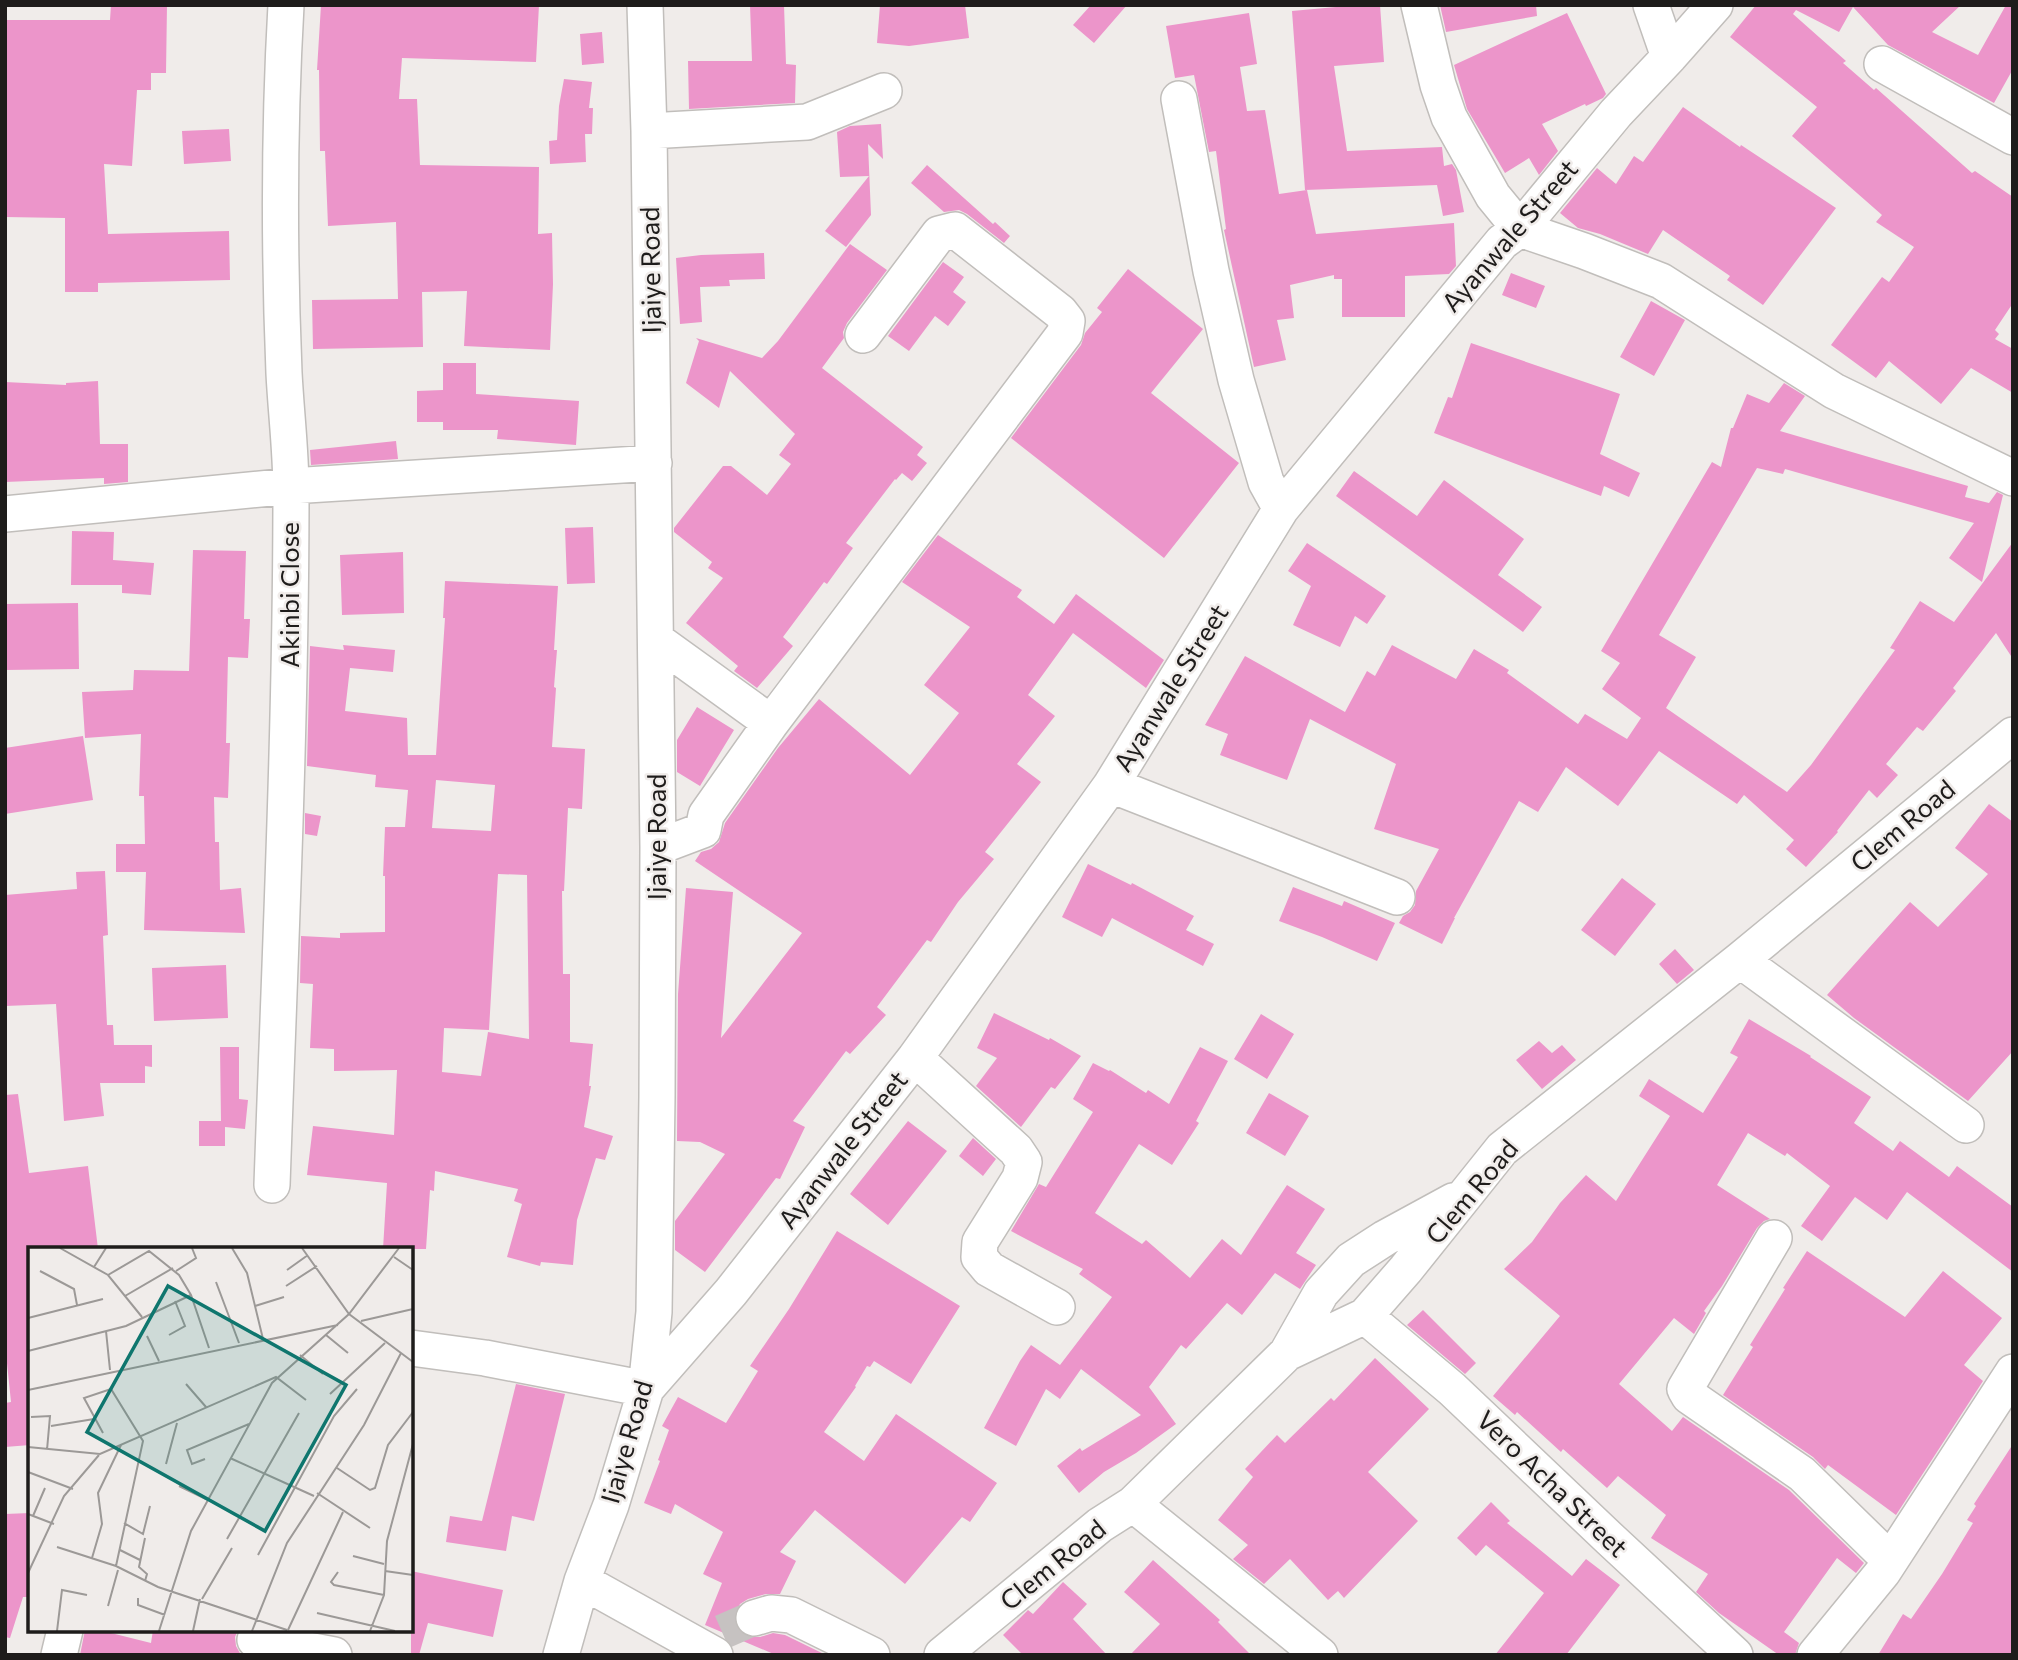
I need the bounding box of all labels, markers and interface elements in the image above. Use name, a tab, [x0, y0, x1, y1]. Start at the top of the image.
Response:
street label: Ayanwale Street	[1434, 153, 1583, 317]
street label: Ijaiye Road	[633, 206, 666, 334]
street label: Akinbi Close	[273, 522, 304, 668]
street label: Ayanwale Street	[1106, 598, 1234, 777]
street label: Clem Road	[1844, 772, 1960, 877]
street label: Ijaiye Road	[640, 774, 671, 900]
street label: Ayanwale Street	[771, 1064, 913, 1234]
street label: Clem Road	[1418, 1133, 1523, 1249]
inset map	[28, 1247, 413, 1632]
street label: Ijaiye Road	[593, 1376, 658, 1507]
street label: Vero Acha Street	[1471, 1403, 1635, 1563]
street label: Clem Road	[993, 1512, 1111, 1616]

